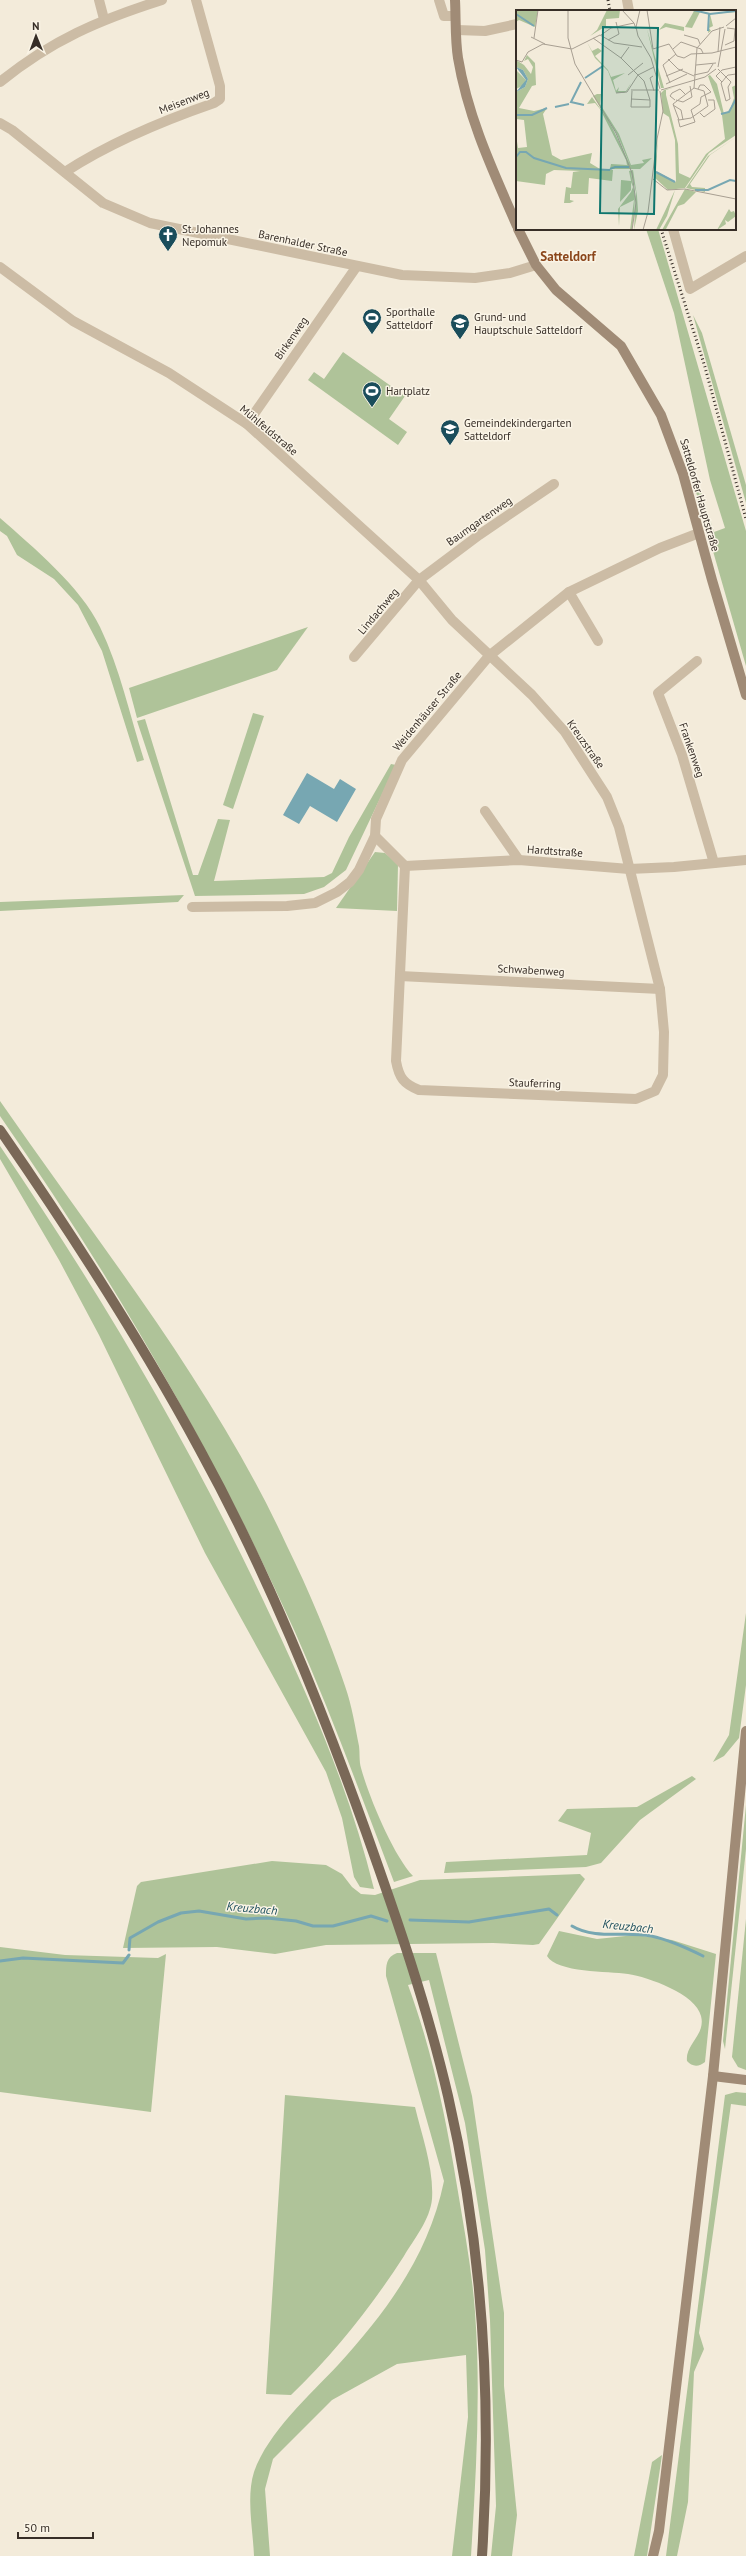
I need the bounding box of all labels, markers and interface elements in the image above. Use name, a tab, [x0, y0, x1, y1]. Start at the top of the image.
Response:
inset map	[516, 10, 736, 230]
north arrow	[16, 16, 56, 56]
text: N	[32, 19, 40, 33]
street label: Meisenweg	[157, 85, 211, 117]
place label: St. Johannes Nepomuk	[182, 222, 239, 249]
church icon: St. Johannes Nepomuk	[157, 224, 179, 252]
street label: Barenhalder Straße	[257, 227, 349, 259]
district label: Satteldorf	[540, 248, 597, 265]
place label: Sporthalle Satteldorf	[386, 305, 435, 332]
sports icon: Sporthalle Satteldorf	[361, 307, 383, 335]
place label: Grund- und Hauptschule Satteldorf	[474, 310, 583, 337]
school or university icon: Grund- und Hauptschule Satteldorf	[449, 312, 471, 340]
street label: Birkenweg	[271, 314, 311, 362]
sports icon: Hartplatz	[361, 380, 383, 408]
place label: Hartplatz	[386, 384, 430, 398]
street label: Mühlfeldstraße	[237, 402, 301, 459]
place label: Gemeindekindergarten Satteldorf	[464, 416, 571, 443]
school or university icon: Gemeindekindergarten Satteldorf	[439, 418, 461, 446]
street label: Satteldorfer Hauptstraße	[677, 437, 723, 553]
street label: Baumgartenweg	[444, 493, 515, 549]
street label: Lindachweg	[355, 585, 402, 637]
street label: Weidenhäuser Straße	[390, 668, 465, 754]
street label: Kreuzstraße	[564, 717, 608, 771]
street label: Frankenweg	[676, 721, 708, 779]
street label: Hardtstraße	[527, 842, 584, 860]
street label: Schwabenweg	[497, 961, 565, 979]
street label: Stauferring	[509, 1075, 561, 1091]
water label: Kreuzbach	[226, 1898, 278, 1918]
water label: Kreuzbach	[602, 1916, 654, 1936]
scale bar	[18, 2514, 93, 2540]
text: 50 m	[24, 2520, 50, 2535]

